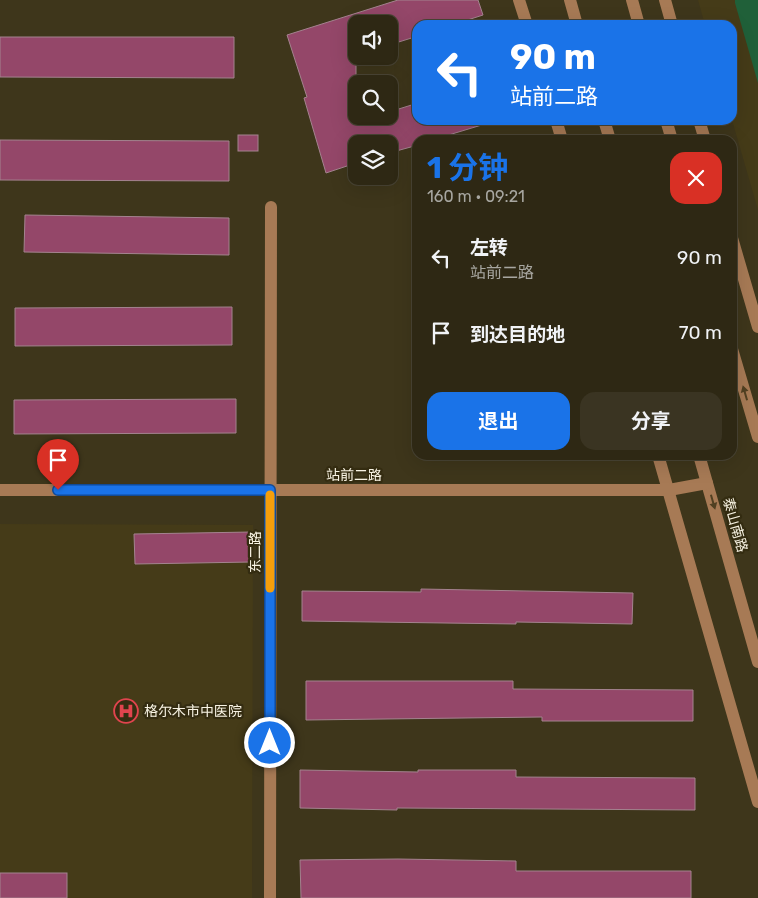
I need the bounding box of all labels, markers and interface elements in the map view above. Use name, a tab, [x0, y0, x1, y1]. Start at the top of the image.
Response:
map controls	[348, 15, 398, 185]
button: sound	[348, 15, 398, 65]
text: 90 m	[510, 36, 596, 78]
icon: left	[427, 40, 492, 105]
button: search	[348, 75, 398, 125]
text: 站前二路	[510, 83, 598, 110]
button: layers	[348, 135, 398, 185]
text: 1 分钟	[427, 150, 508, 186]
button: close	[670, 152, 722, 204]
text: 160 m · 09:21	[427, 187, 525, 206]
text: 左转	[470, 236, 508, 259]
icon: left	[427, 244, 455, 272]
text: 90 m	[677, 246, 722, 269]
text: 站前二路	[470, 263, 534, 282]
icon: arrive	[427, 319, 455, 347]
text: 70 m	[679, 321, 722, 344]
text: 到达目的地	[470, 323, 565, 346]
one-way arrow	[741, 385, 749, 400]
button: 退出	[427, 392, 570, 450]
button: 分享	[580, 392, 722, 450]
pin	[37, 439, 79, 490]
icon: arrive	[44, 446, 72, 474]
street label: 站前二路	[326, 467, 382, 484]
one-way arrow	[709, 494, 717, 509]
street label: 泰山南路	[719, 496, 751, 554]
street label: 东二路	[247, 531, 264, 573]
hospital icon: 格尔木市中医院	[113, 698, 139, 724]
place label: 格尔木市中医院	[144, 703, 242, 720]
position arrow	[243, 716, 295, 768]

